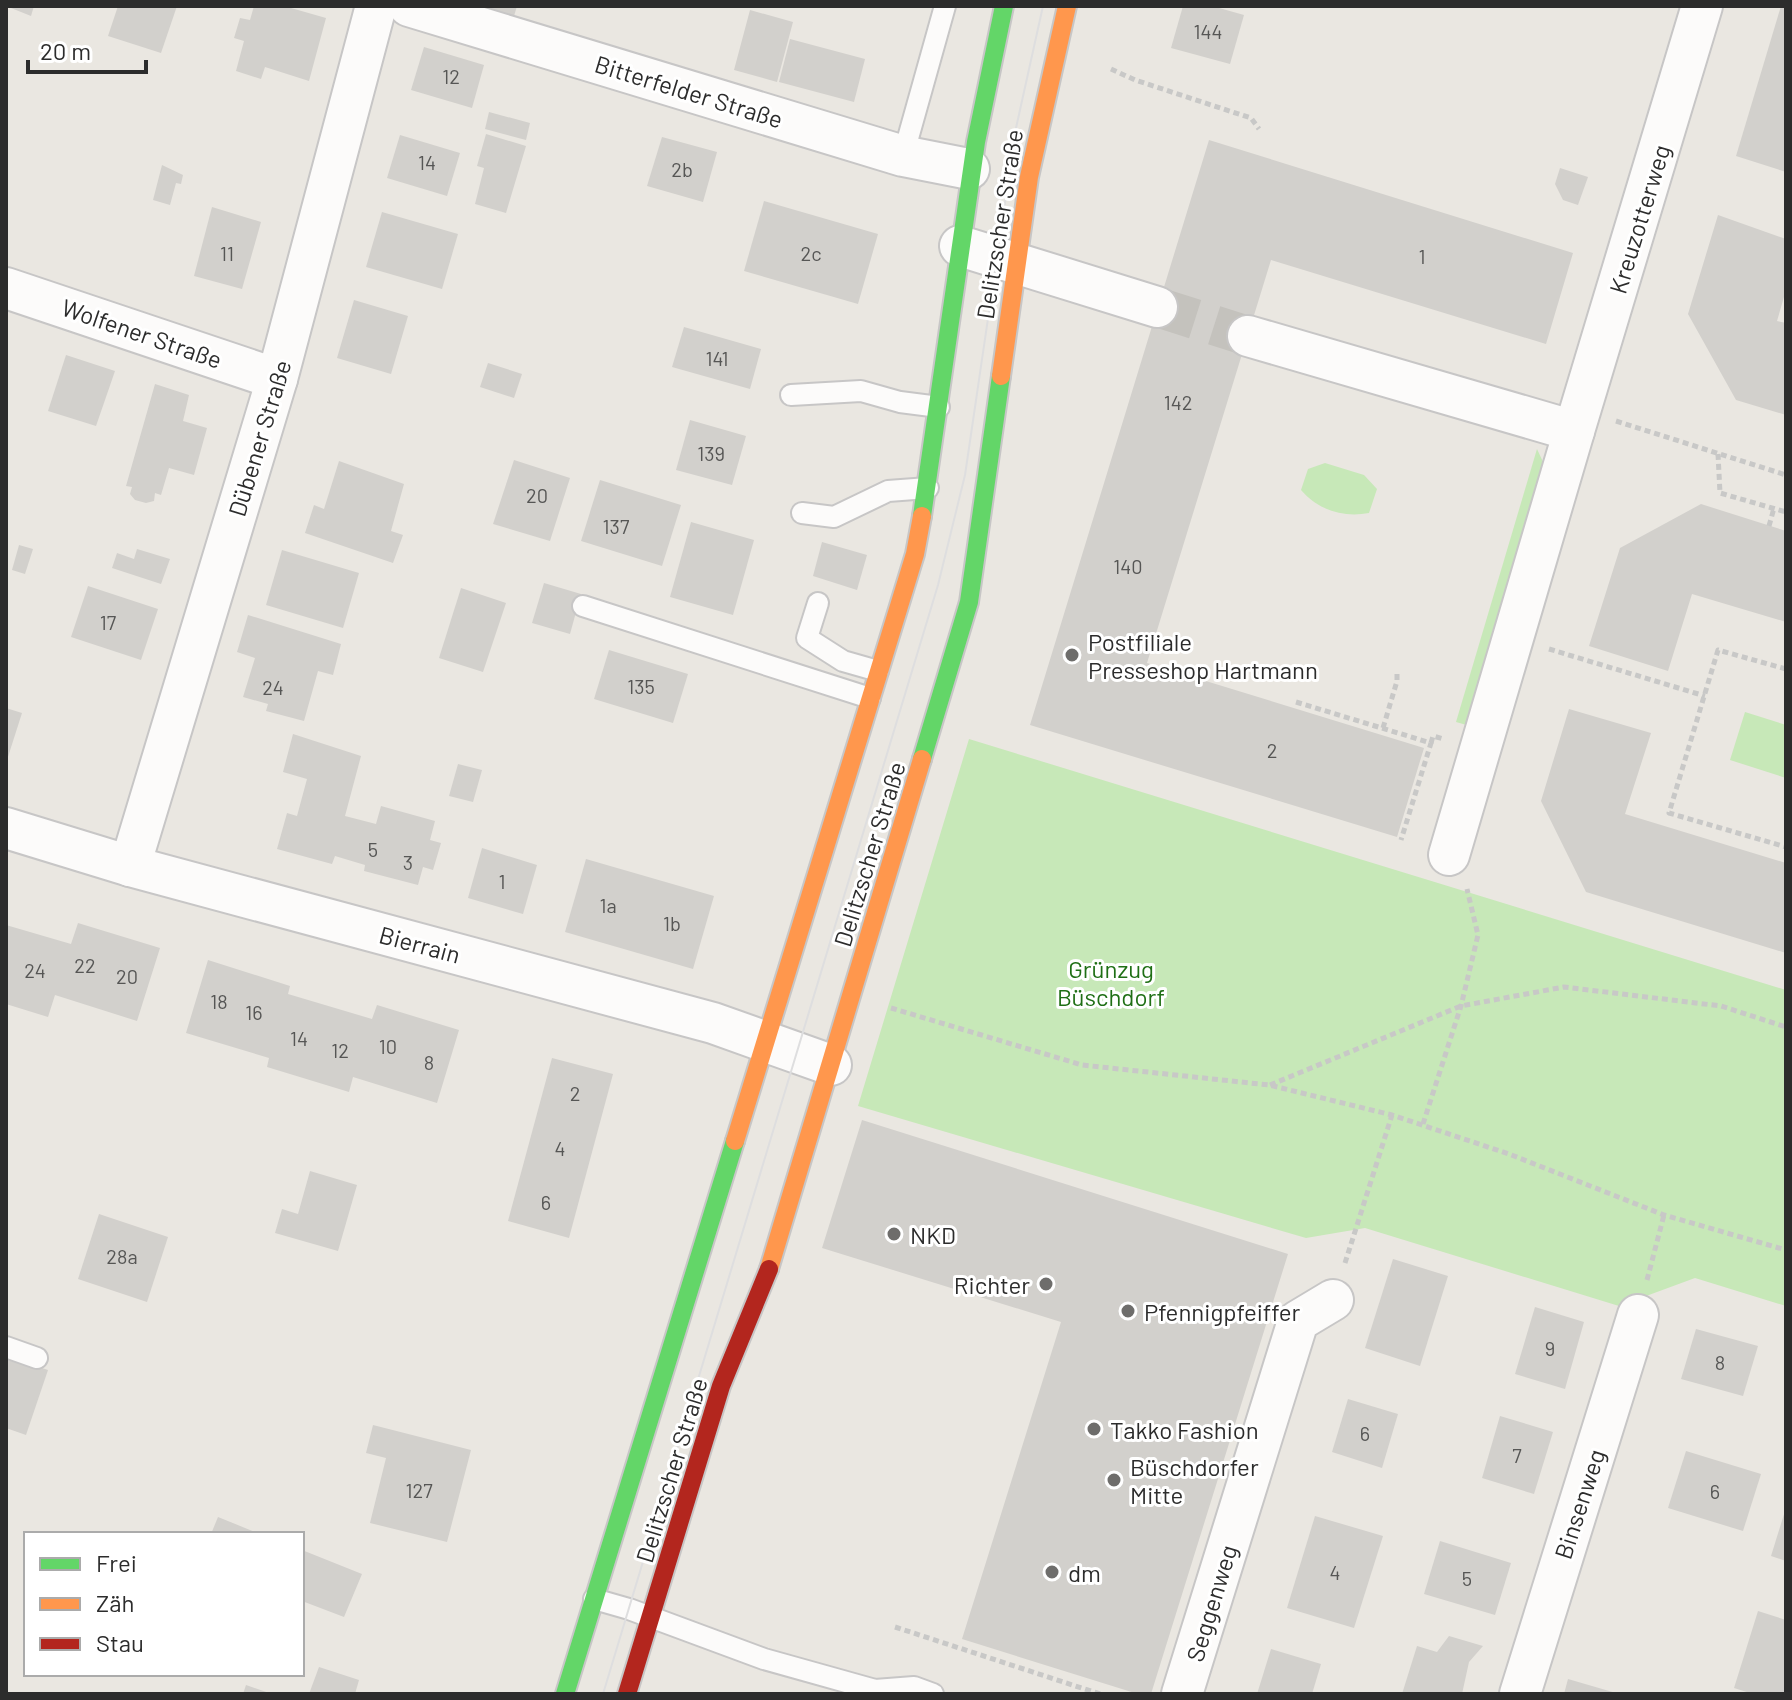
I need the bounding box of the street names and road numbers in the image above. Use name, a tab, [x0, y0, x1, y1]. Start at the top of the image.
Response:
street label: Bitterfelder Straße	[591, 49, 787, 133]
street label: Delitzscher Straße	[970, 127, 1028, 321]
street label: Kreuzotterweg	[1603, 141, 1675, 297]
street label: Wolfener Straße	[58, 292, 226, 374]
street label: Dübener Straße	[221, 356, 297, 520]
street label: Delitzscher Straße	[827, 758, 911, 950]
street label: Bierrain	[376, 919, 464, 969]
street label: Delitzscher Straße	[629, 1374, 713, 1566]
street label: Binsenweg	[1548, 1445, 1610, 1563]
street label: Seggenweg	[1180, 1541, 1242, 1665]

